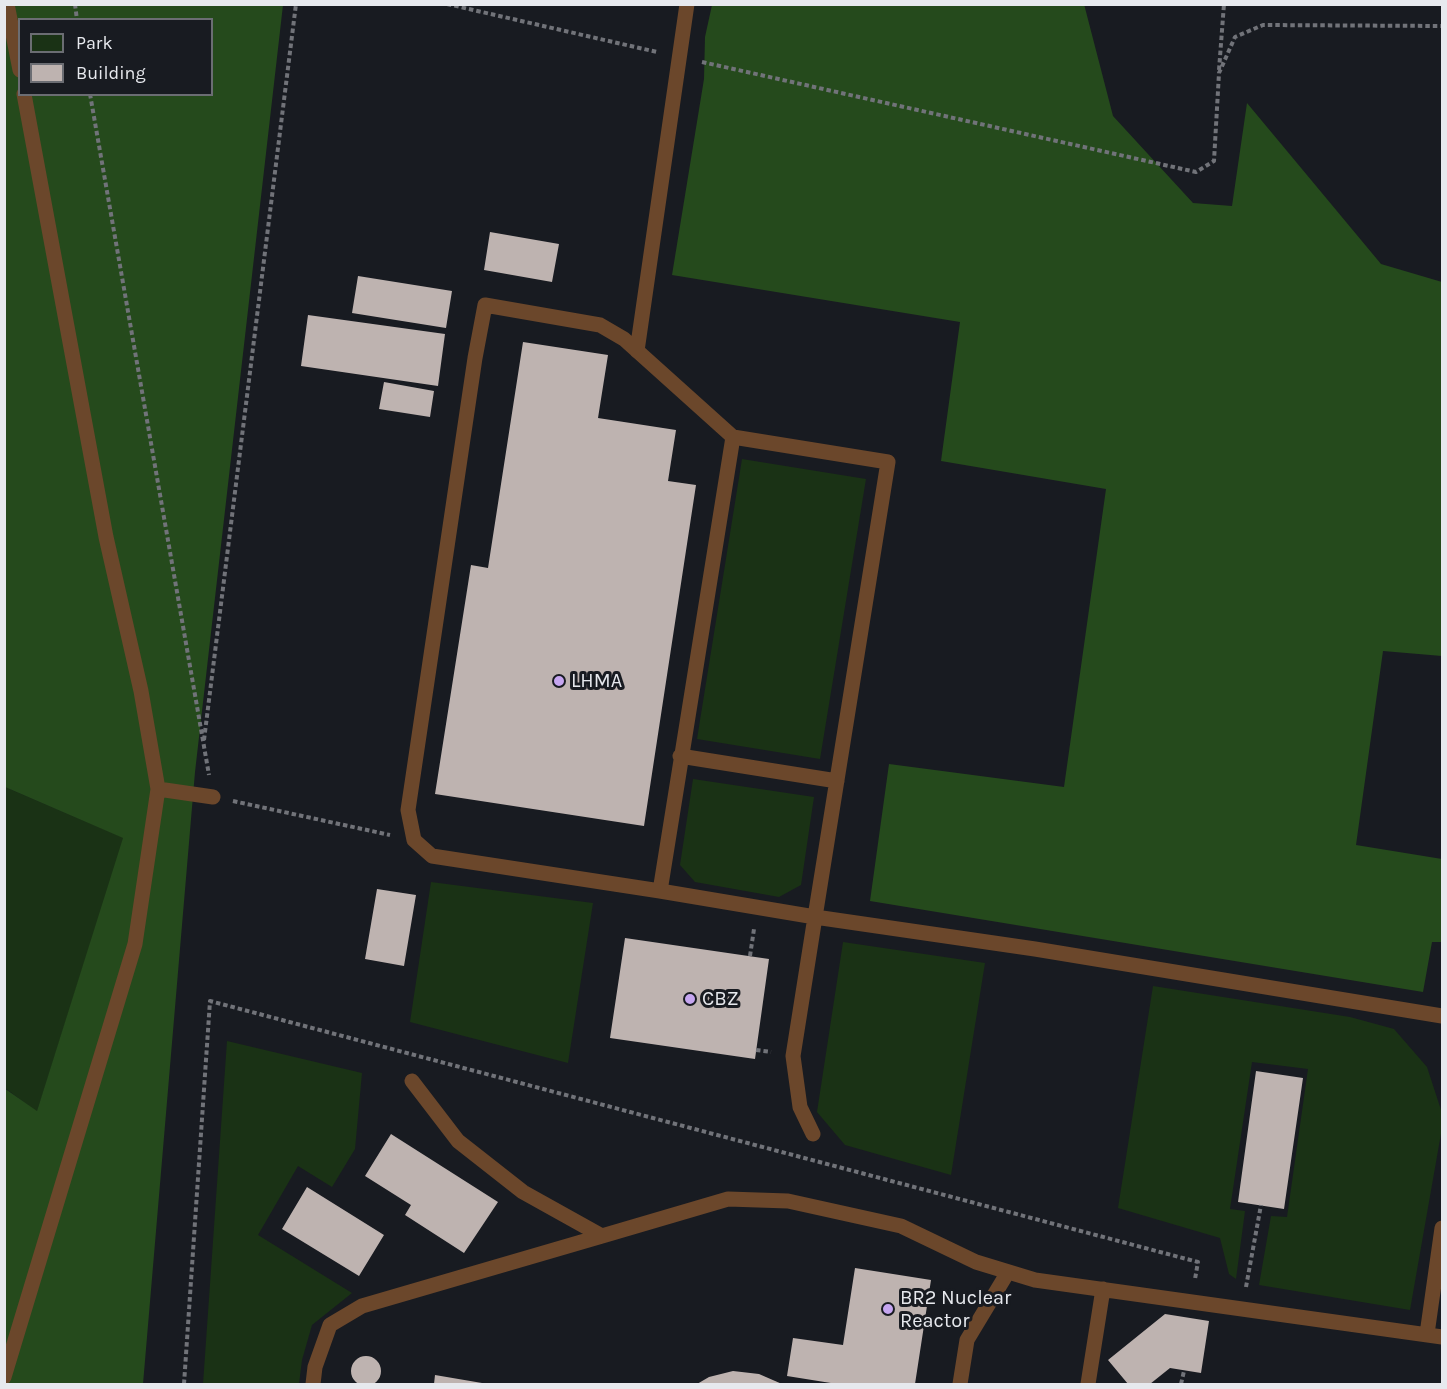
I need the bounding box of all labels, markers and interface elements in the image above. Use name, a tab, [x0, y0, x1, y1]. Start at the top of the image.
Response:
legend	[18, 18, 213, 96]
text: Park	[76, 32, 113, 54]
text: Building	[76, 62, 146, 84]
place label: LHMA	[571, 669, 622, 693]
marker: LHMA	[552, 674, 566, 688]
place label: CBZ	[702, 987, 739, 1011]
marker: CBZ	[683, 992, 697, 1006]
place label: BR2 Nuclear Reactor	[900, 1286, 1011, 1333]
marker: BR2 Nuclear Reactor	[881, 1302, 895, 1316]

